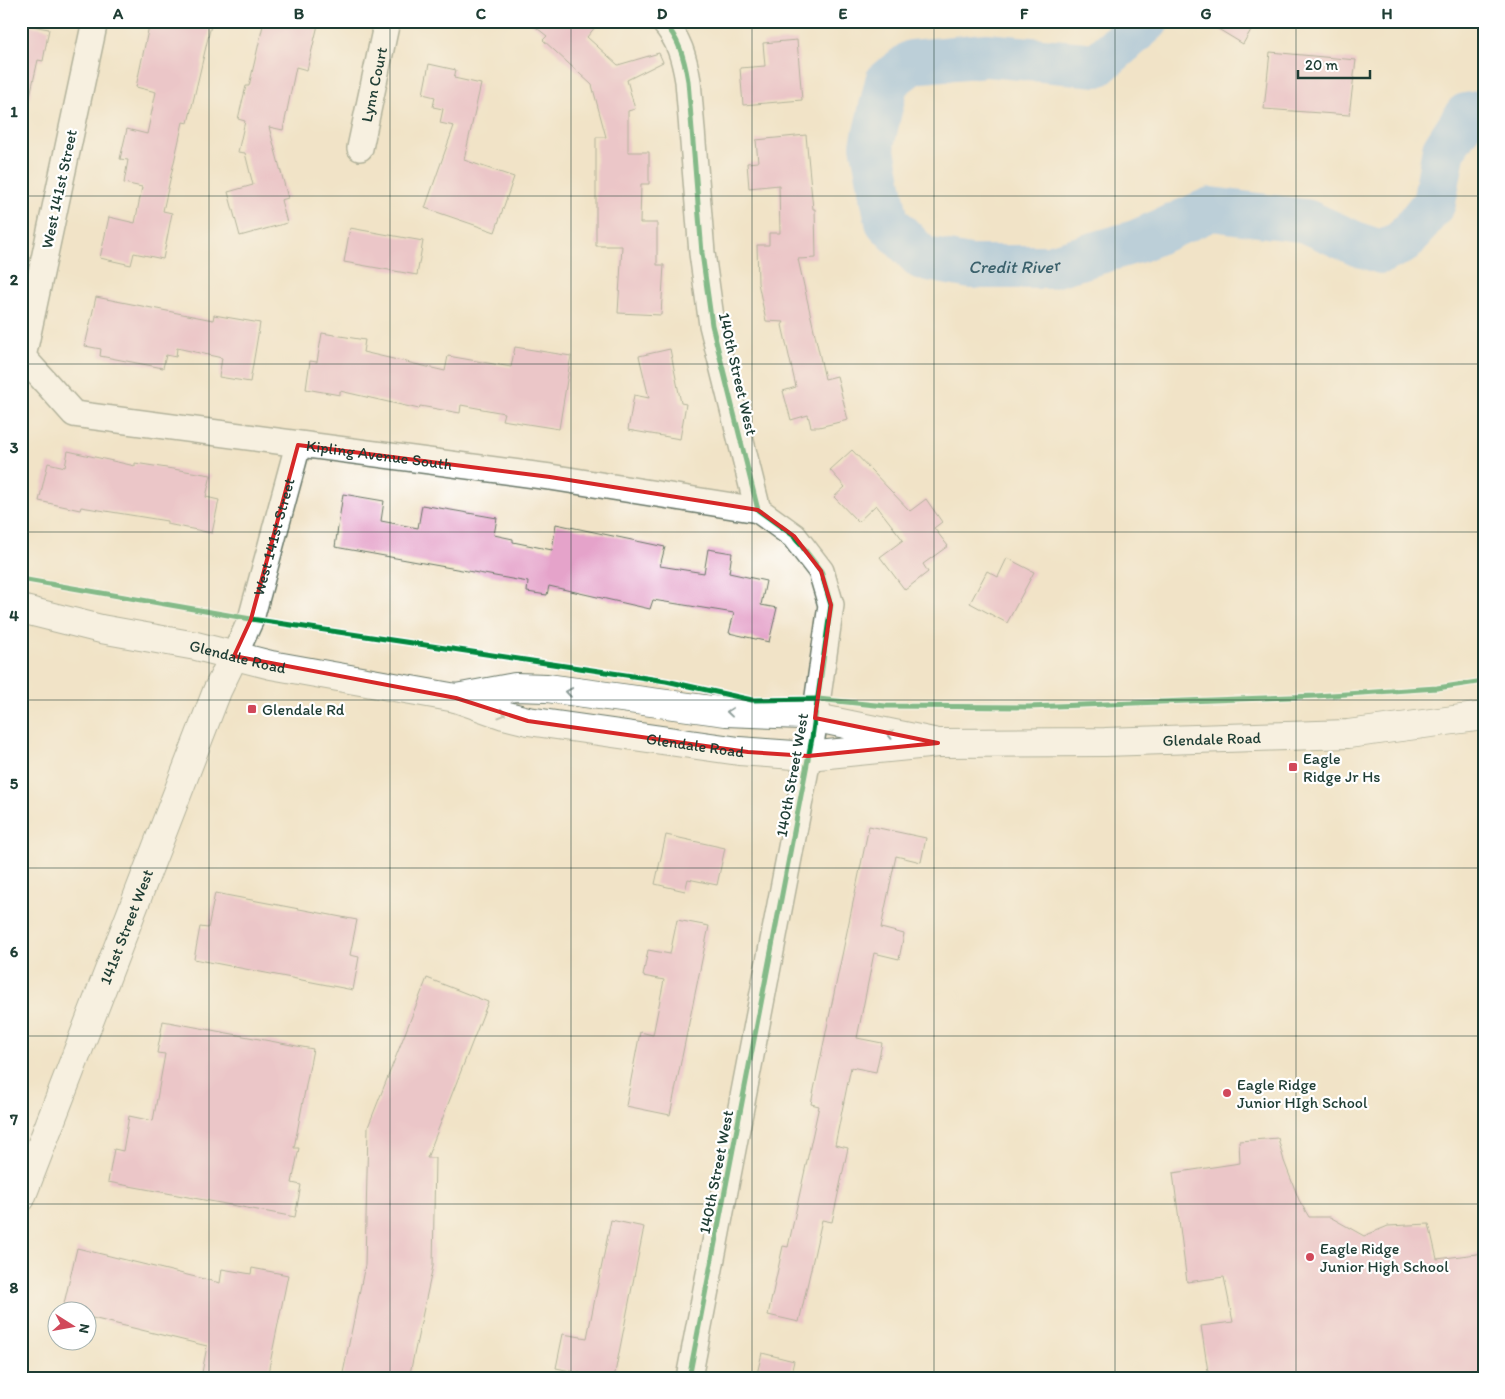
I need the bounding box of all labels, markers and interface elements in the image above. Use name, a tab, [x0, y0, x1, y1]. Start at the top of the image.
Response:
text: A	[112, 4, 124, 23]
text: B	[294, 4, 305, 23]
text: C	[476, 4, 487, 23]
text: D	[657, 4, 668, 23]
text: E	[839, 4, 848, 23]
text: F	[1020, 4, 1029, 23]
text: G	[1200, 4, 1212, 23]
text: H	[1381, 4, 1393, 23]
street label: Lynn Court	[356, 45, 391, 124]
scale bar	[1298, 48, 1370, 80]
text: 20 m	[1305, 56, 1339, 74]
text: 1	[10, 102, 18, 121]
street label: West 141st Street	[37, 128, 81, 250]
water label: Credit River	[968, 253, 1064, 278]
text: 2	[10, 270, 19, 289]
street label: 140th Street West	[715, 311, 761, 437]
street label: Kipling Avenue South	[305, 435, 453, 473]
text: 3	[10, 438, 19, 457]
street label: West 141st Street	[248, 476, 298, 598]
text: 4	[9, 606, 19, 625]
street label: Glendale Road	[188, 636, 288, 677]
one-way arrow	[564, 687, 573, 697]
place label: Glendale Rd	[262, 700, 345, 719]
marker: Glendale Rd	[246, 703, 258, 715]
one-way arrow	[726, 707, 734, 718]
one-way arrow	[497, 708, 505, 718]
street label: 140th Street West	[772, 712, 812, 838]
street label: Glendale Road	[1162, 727, 1262, 750]
street label: Glendale Road	[645, 728, 745, 761]
one-way arrow	[886, 729, 895, 740]
place label: Eagle Ridge Jr Hs	[1303, 749, 1380, 786]
marker: Eagle Ridge Jr Hs	[1287, 761, 1299, 773]
text: 5	[10, 774, 19, 793]
street label: 141st Street West	[95, 866, 157, 987]
text: 6	[10, 942, 19, 961]
place label: Eagle Ridge Junior HIgh School	[1237, 1075, 1368, 1112]
marker: Eagle Ridge Junior HIgh School	[1221, 1087, 1233, 1099]
street label: 140th Street West	[695, 1109, 737, 1235]
text: 7	[9, 1110, 18, 1129]
place label: Eagle Ridge Junior High School	[1320, 1239, 1449, 1276]
marker: Eagle Ridge Junior High School	[1304, 1251, 1316, 1263]
text: 8	[10, 1278, 19, 1297]
north arrow	[48, 1302, 98, 1352]
text: N	[75, 1322, 94, 1335]

